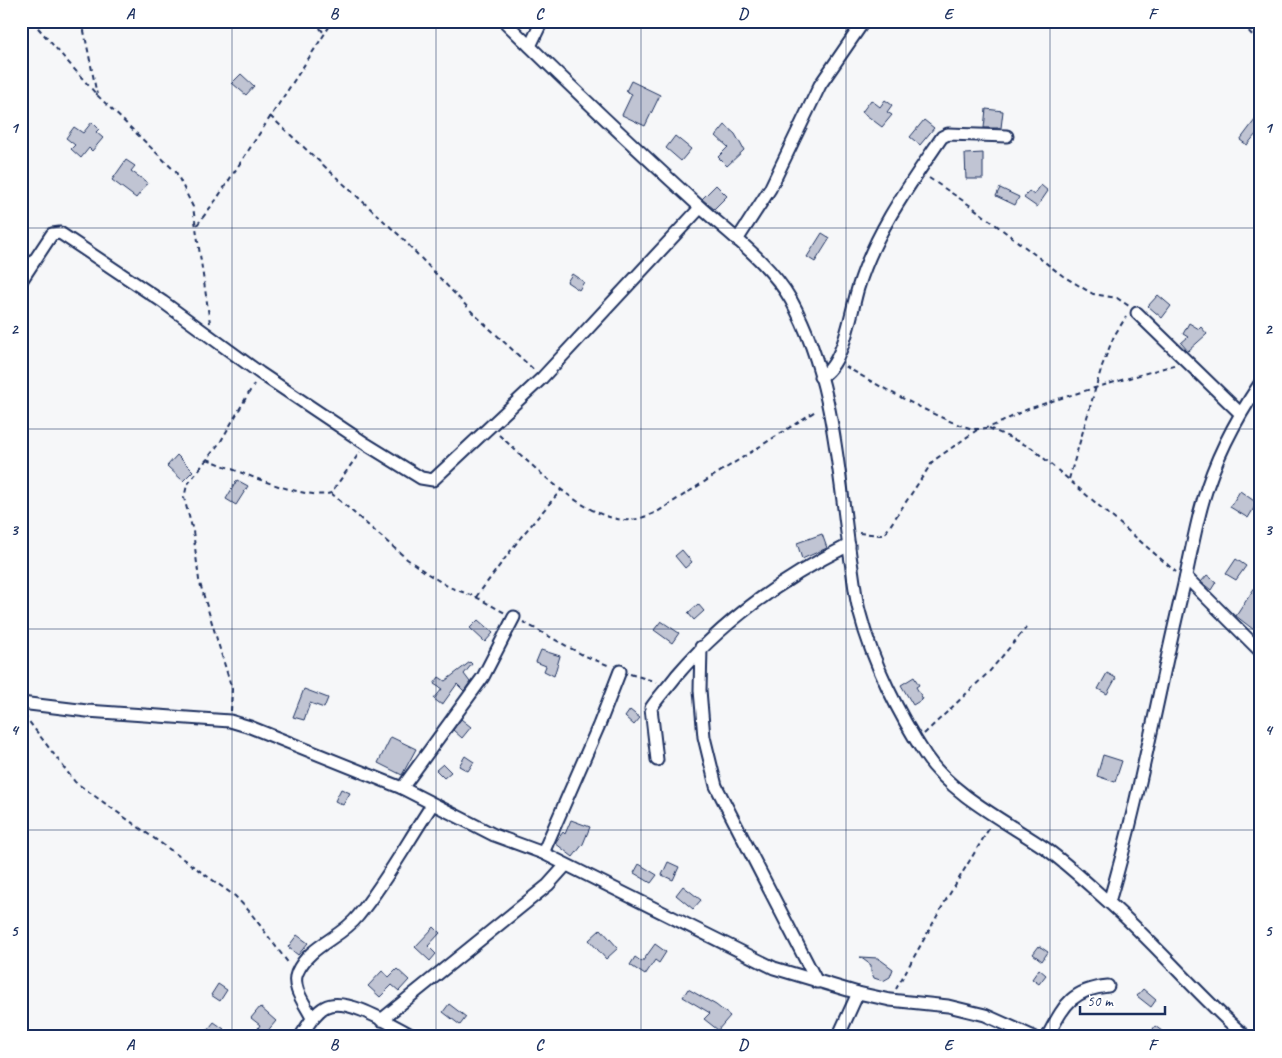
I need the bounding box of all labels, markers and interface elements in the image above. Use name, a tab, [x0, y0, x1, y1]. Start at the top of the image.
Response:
text: A	[126, 4, 136, 24]
text: B	[330, 4, 340, 24]
text: C	[535, 4, 545, 24]
text: D	[738, 4, 749, 24]
text: E	[944, 4, 955, 24]
text: F	[1148, 4, 1159, 24]
text: 1	[10, 118, 19, 138]
text: 1	[1264, 118, 1273, 138]
text: 2	[10, 319, 19, 339]
text: 2	[1264, 319, 1273, 339]
text: 3	[10, 520, 19, 540]
text: 3	[1264, 520, 1273, 540]
text: 4	[10, 720, 19, 740]
text: 4	[1264, 720, 1273, 740]
text: 5	[11, 921, 20, 941]
text: 5	[1265, 921, 1274, 941]
scale bar	[1080, 983, 1164, 1015]
text: 50 m	[1087, 992, 1114, 1011]
text: A	[126, 1035, 136, 1055]
text: B	[330, 1035, 340, 1055]
text: C	[535, 1035, 545, 1055]
text: D	[738, 1035, 749, 1055]
text: E	[944, 1035, 955, 1055]
text: F	[1148, 1035, 1159, 1055]

